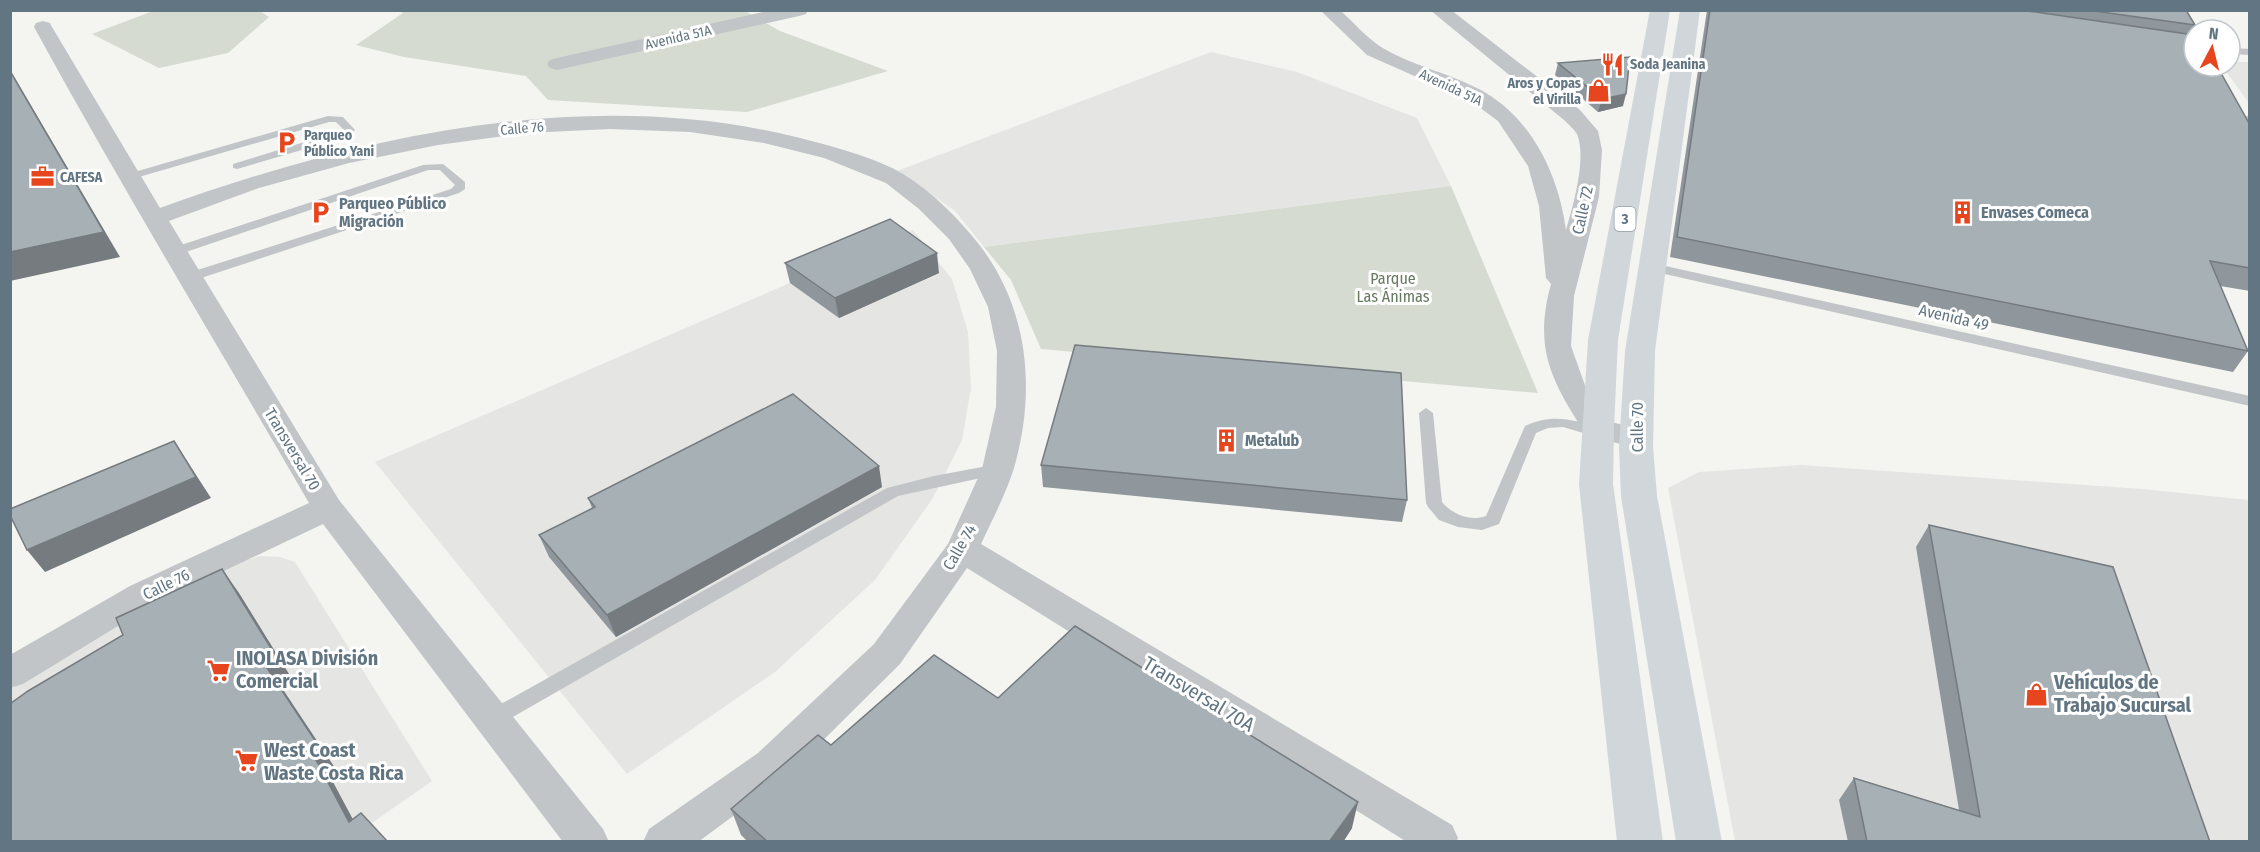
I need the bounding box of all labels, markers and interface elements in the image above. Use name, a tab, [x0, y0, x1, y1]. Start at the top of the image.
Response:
north arrow	[2182, 18, 2242, 78]
street label: Avenida 51A	[643, 21, 714, 53]
text: N	[2208, 24, 2220, 44]
restaurant icon: Soda Jeanina	[1599, 51, 1625, 77]
place label: Soda Jeanina	[1630, 56, 1706, 73]
street label: Avenida 51A	[1417, 65, 1486, 110]
place label: Aros y Copas el Virilla	[1507, 75, 1581, 108]
shop icon: Aros y Copas el Virilla	[1586, 78, 1612, 104]
street label: Calle 76	[500, 118, 545, 139]
place label: Parqueo Público Yani	[304, 127, 375, 160]
parking icon: Parqueo Público Yani	[273, 130, 299, 156]
office icon: CAFESA	[29, 164, 55, 190]
place label: CAFESA	[60, 169, 103, 186]
street label: Calle 72	[1568, 184, 1597, 236]
place label: Parqueo Público Migración	[339, 194, 447, 231]
parking icon: Parqueo Público Migración	[308, 199, 334, 225]
building icon: Envases Comeca	[1950, 199, 1976, 225]
place label: Envases Comeca	[1981, 203, 2089, 222]
road number: 3	[1614, 207, 1636, 231]
park label: Parque Las Ánimas	[1356, 269, 1430, 306]
street label: Avenida 49	[1917, 300, 1991, 335]
street label: Calle 70	[1628, 402, 1647, 452]
street label: Transversal 70	[261, 405, 324, 494]
building icon: Metalub	[1214, 427, 1240, 453]
place label: Metalub	[1245, 431, 1300, 450]
street label: Calle 74	[939, 521, 980, 573]
street label: Calle 76	[140, 565, 193, 604]
place label: INOLASA División Comercial	[236, 646, 378, 693]
street label: Transversal 70A	[1139, 651, 1260, 737]
supermarket icon: INOLASA División Comercial	[205, 657, 231, 683]
place label: Vehículos de Trabajo Sucursal	[2053, 670, 2192, 717]
shop icon: Vehículos de Trabajo Sucursal	[2023, 681, 2049, 707]
place label: West Coast Waste Costa Rica	[264, 738, 404, 785]
supermarket icon: West Coast Waste Costa Rica	[233, 748, 259, 774]

